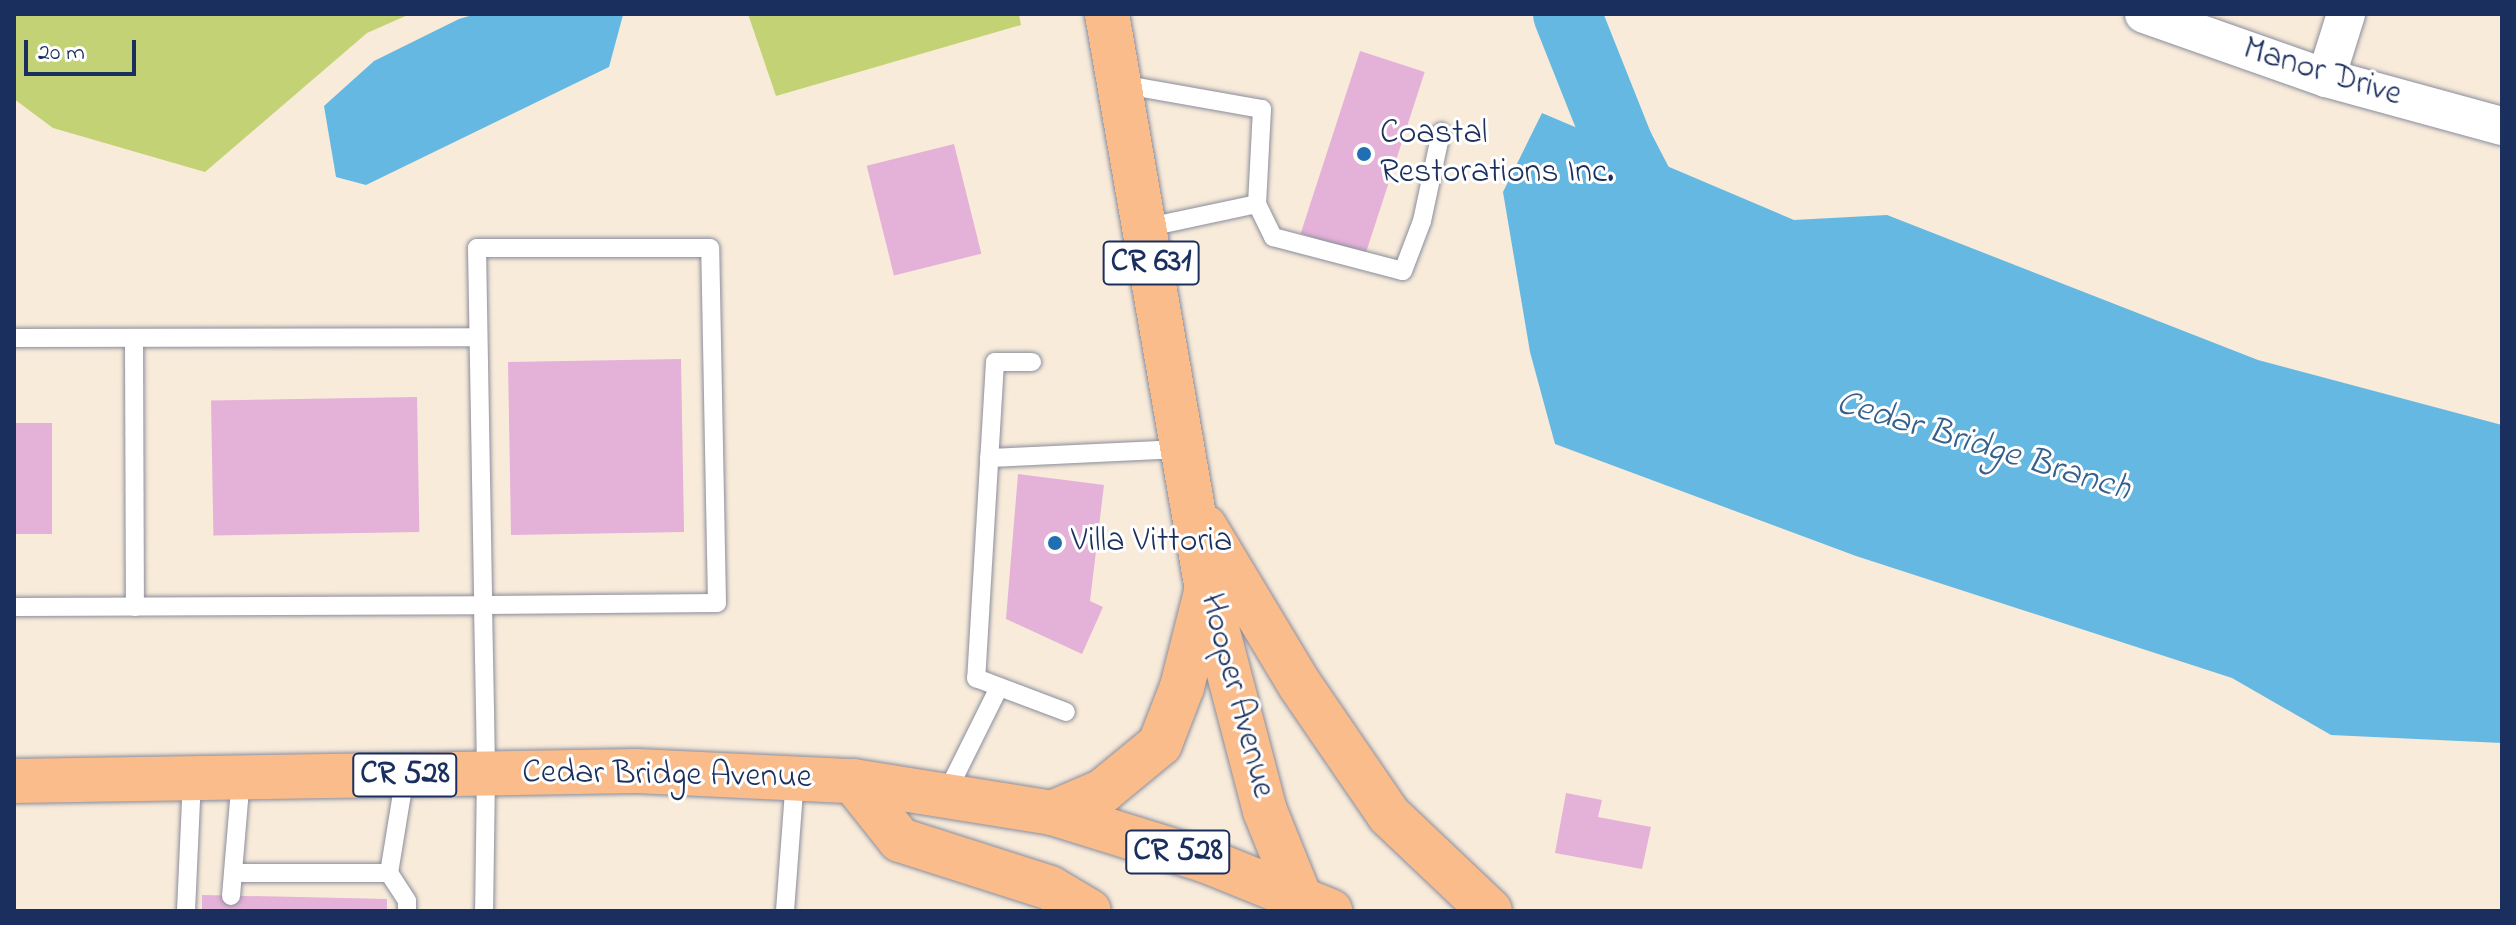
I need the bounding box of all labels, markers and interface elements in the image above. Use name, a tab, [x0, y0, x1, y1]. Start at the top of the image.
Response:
scale bar	[28, 24, 140, 74]
street label: Manor Drive	[2238, 30, 2406, 116]
text: 20 m	[38, 36, 85, 71]
place label: Coastal Restorations Inc.	[1380, 114, 1614, 194]
marker: Coastal Restorations Inc.	[1355, 145, 1373, 163]
road number: CR 631	[1101, 235, 1201, 291]
water label: Cedar Bridge Branch	[1831, 382, 2135, 512]
place label: Villa Vittoria	[1071, 523, 1232, 563]
marker: Villa Vittoria	[1046, 534, 1064, 552]
street label: Hooper Avenue	[1189, 590, 1283, 802]
road number: CR 528	[351, 747, 459, 803]
street label: Cedar Bridge Avenue	[522, 753, 812, 799]
road number: CR 528	[1124, 824, 1232, 880]

